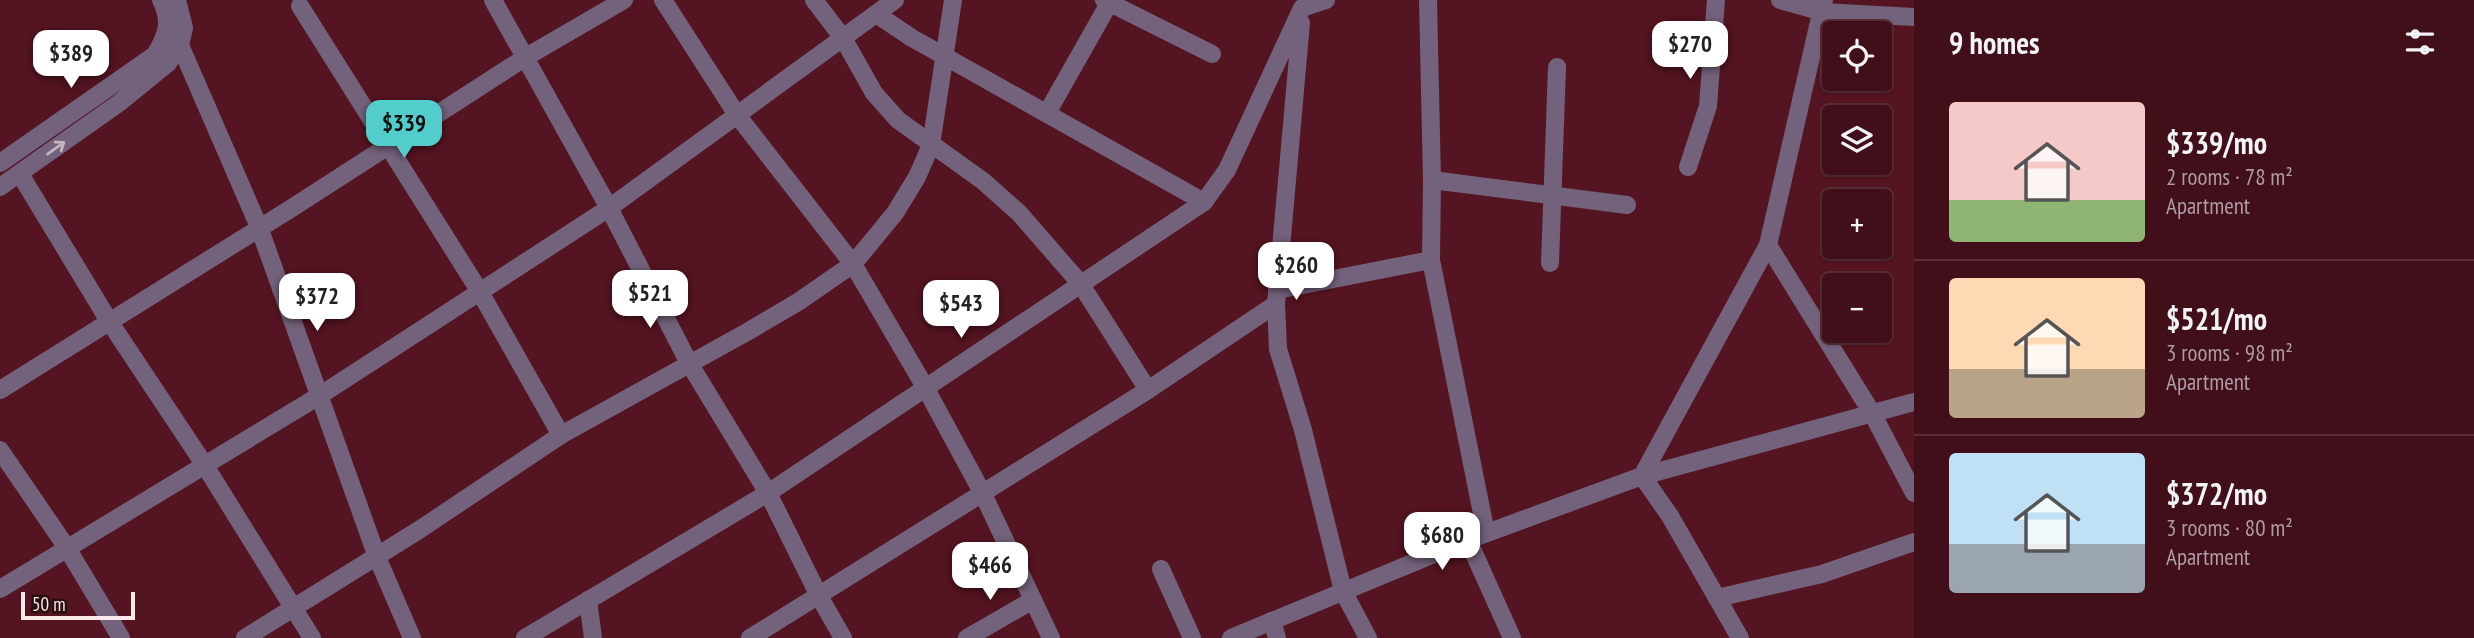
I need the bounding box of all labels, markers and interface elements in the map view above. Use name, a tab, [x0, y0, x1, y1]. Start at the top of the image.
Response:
map controls	[1822, 21, 1892, 343]
button: locate	[1822, 21, 1892, 91]
pin: $270	[1649, 22, 1731, 81]
text: 9 homes	[1949, 23, 2040, 62]
icon: filters	[2401, 23, 2439, 61]
text: $270	[1668, 29, 1712, 58]
pin: $389	[30, 31, 112, 90]
text: $389	[49, 38, 93, 67]
pin: $339	[363, 100, 445, 160]
button: layers	[1822, 105, 1892, 175]
text: $339	[382, 108, 426, 137]
text: $339/mo	[2166, 123, 2267, 162]
icon: home	[2005, 130, 2089, 214]
one-way arrow	[46, 141, 65, 155]
text: 2 rooms · 78 m²	[2166, 162, 2293, 191]
button: +	[1822, 189, 1892, 259]
text: Apartment	[2166, 191, 2250, 220]
pin: $260	[1255, 243, 1337, 302]
text: $260	[1274, 250, 1318, 279]
pin: $521	[609, 270, 691, 330]
button: −	[1822, 273, 1892, 343]
pin: $372	[276, 274, 358, 333]
text: $521	[628, 278, 672, 307]
pin: $543	[920, 280, 1002, 340]
text: $372	[295, 281, 339, 310]
text: $543	[939, 288, 983, 317]
text: $521/mo	[2166, 299, 2267, 338]
icon: home	[2005, 306, 2089, 390]
text: 3 rooms · 98 m²	[2166, 338, 2293, 367]
text: Apartment	[2166, 367, 2250, 396]
text: $372/mo	[2166, 474, 2267, 513]
icon: home	[2005, 481, 2089, 565]
pin: $680	[1401, 512, 1483, 572]
text: 3 rooms · 80 m²	[2166, 513, 2293, 542]
text: $680	[1420, 520, 1464, 549]
pin: $466	[949, 542, 1031, 602]
text: Apartment	[2166, 542, 2250, 571]
text: $466	[968, 550, 1012, 579]
scale bar	[21, 589, 135, 621]
text: 50 m	[32, 592, 66, 616]

